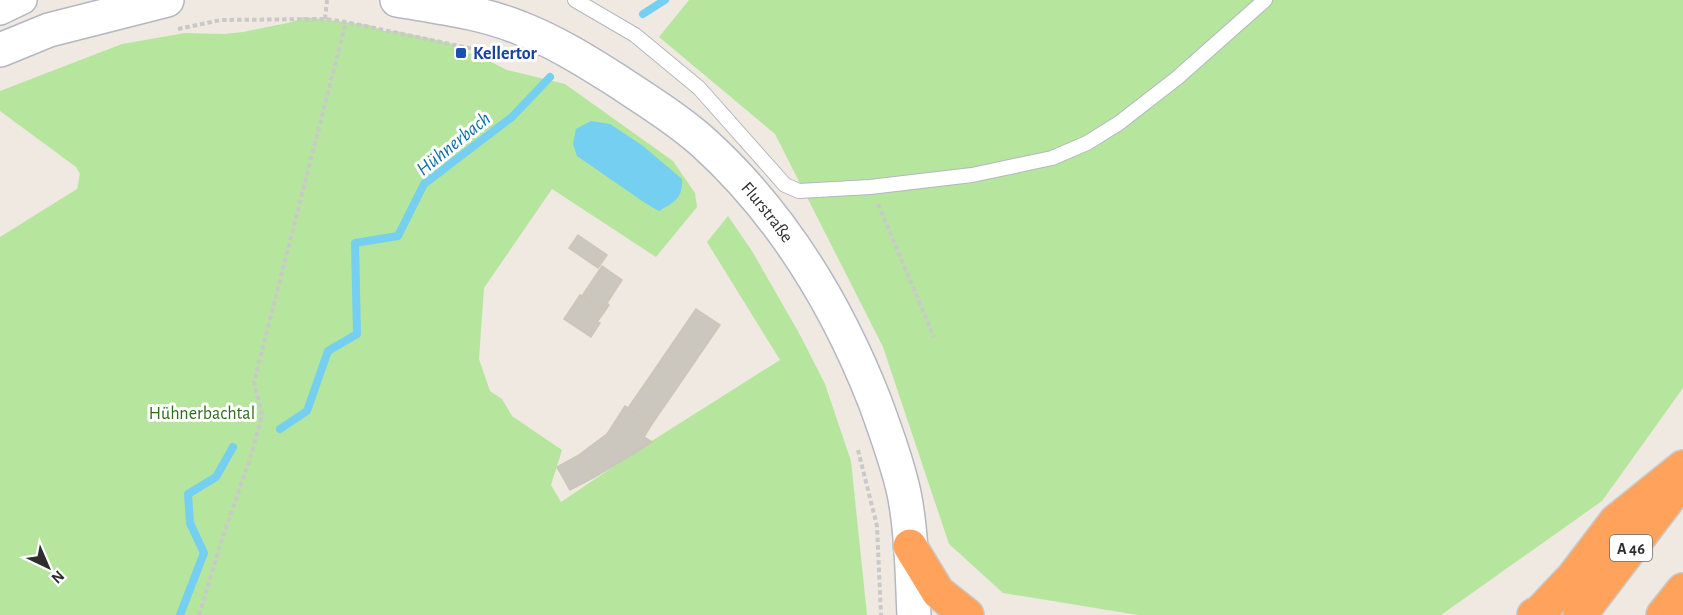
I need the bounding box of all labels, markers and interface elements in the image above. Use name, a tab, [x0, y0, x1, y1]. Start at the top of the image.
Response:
place label: Kellertor	[473, 45, 538, 63]
marker: Kellertor	[454, 46, 468, 60]
water label: Hühnerbach	[413, 108, 494, 179]
street label: Flurstraße	[737, 179, 796, 246]
park label: Hühnerbachtal	[149, 405, 255, 423]
road number: A 46	[1610, 535, 1652, 561]
north arrow	[18, 537, 78, 597]
text: N	[48, 567, 67, 587]

